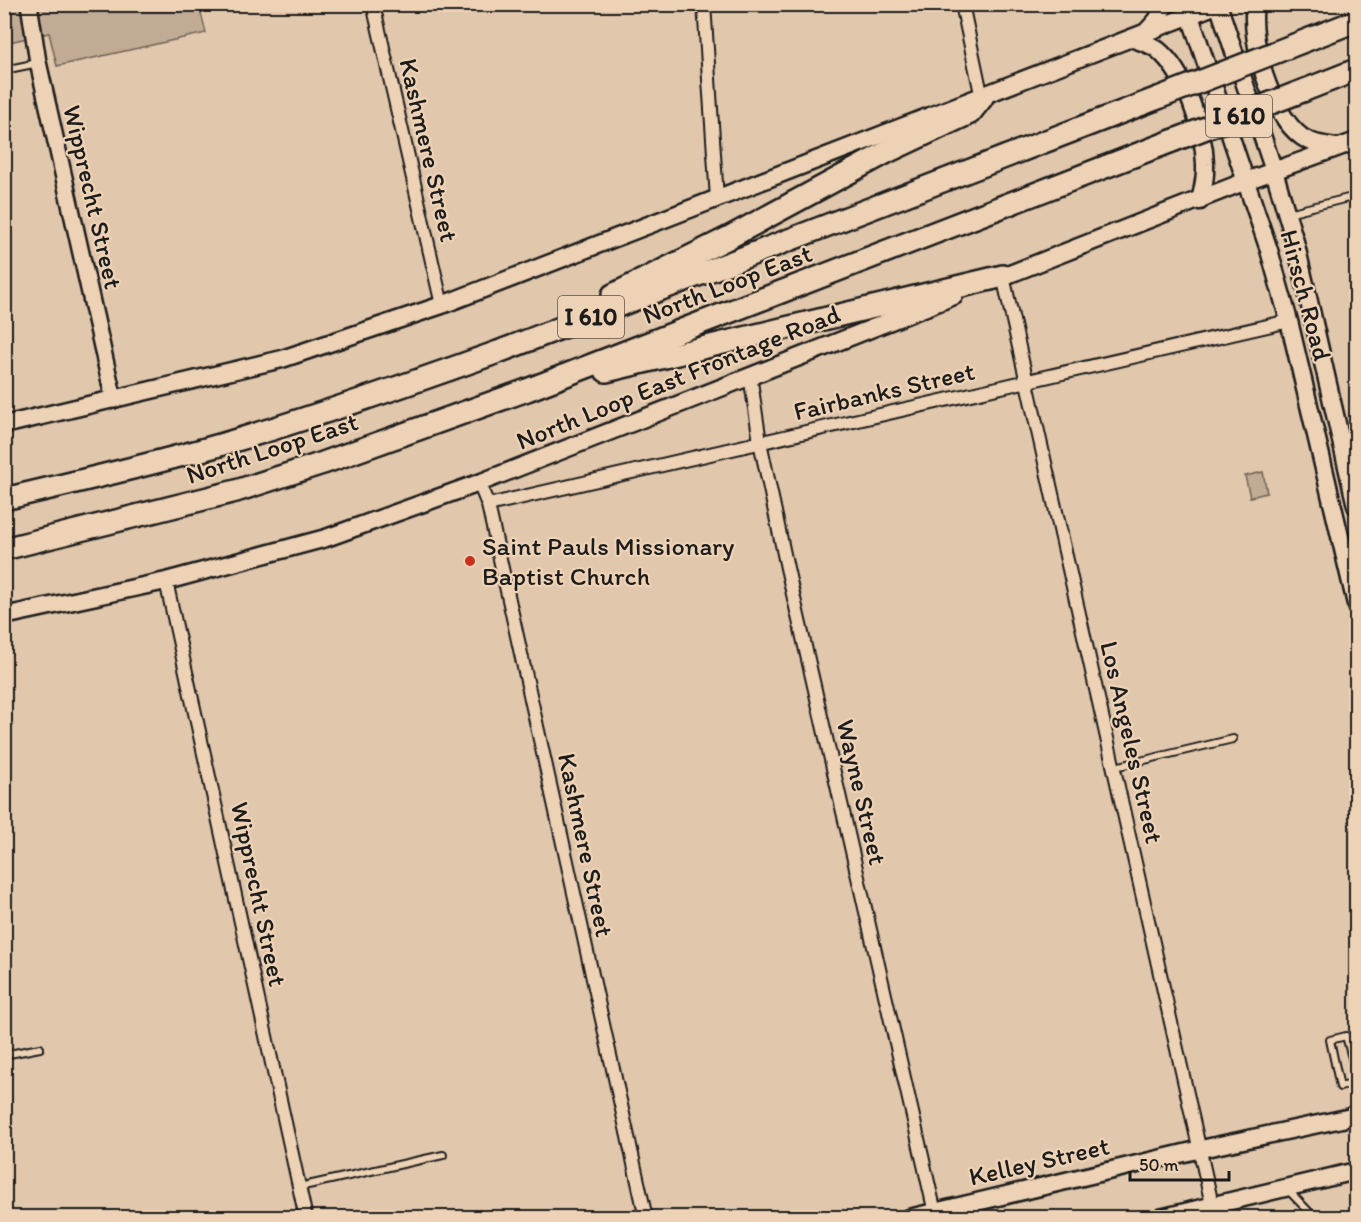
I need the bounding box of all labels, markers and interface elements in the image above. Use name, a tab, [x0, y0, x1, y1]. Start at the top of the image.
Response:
street label: Kashmere Street	[392, 55, 466, 245]
road number: I 610	[1206, 95, 1272, 137]
street label: Wipprecht Street	[56, 102, 130, 292]
street label: Hirsch Road	[1273, 226, 1339, 364]
street label: North Loop East	[638, 237, 816, 331]
road number: I 610	[558, 296, 624, 338]
street label: North Loop East Frontage Road	[511, 297, 845, 457]
street label: Fairbanks Street	[790, 355, 978, 427]
street label: North Loop East	[182, 405, 362, 491]
place label: Saint Pauls Missionary Baptist Church	[482, 530, 734, 592]
marker: Saint Pauls Missionary Baptist Church	[463, 554, 477, 568]
street label: Los Angeles Street	[1093, 638, 1171, 846]
street label: Wayne Street	[830, 716, 894, 868]
street label: Kashmere Street	[551, 750, 621, 940]
street label: Wipprecht Street	[224, 799, 294, 989]
street label: Kelley Street	[966, 1129, 1112, 1193]
scale bar	[1130, 1144, 1229, 1182]
text: 50 m	[1139, 1154, 1179, 1176]

